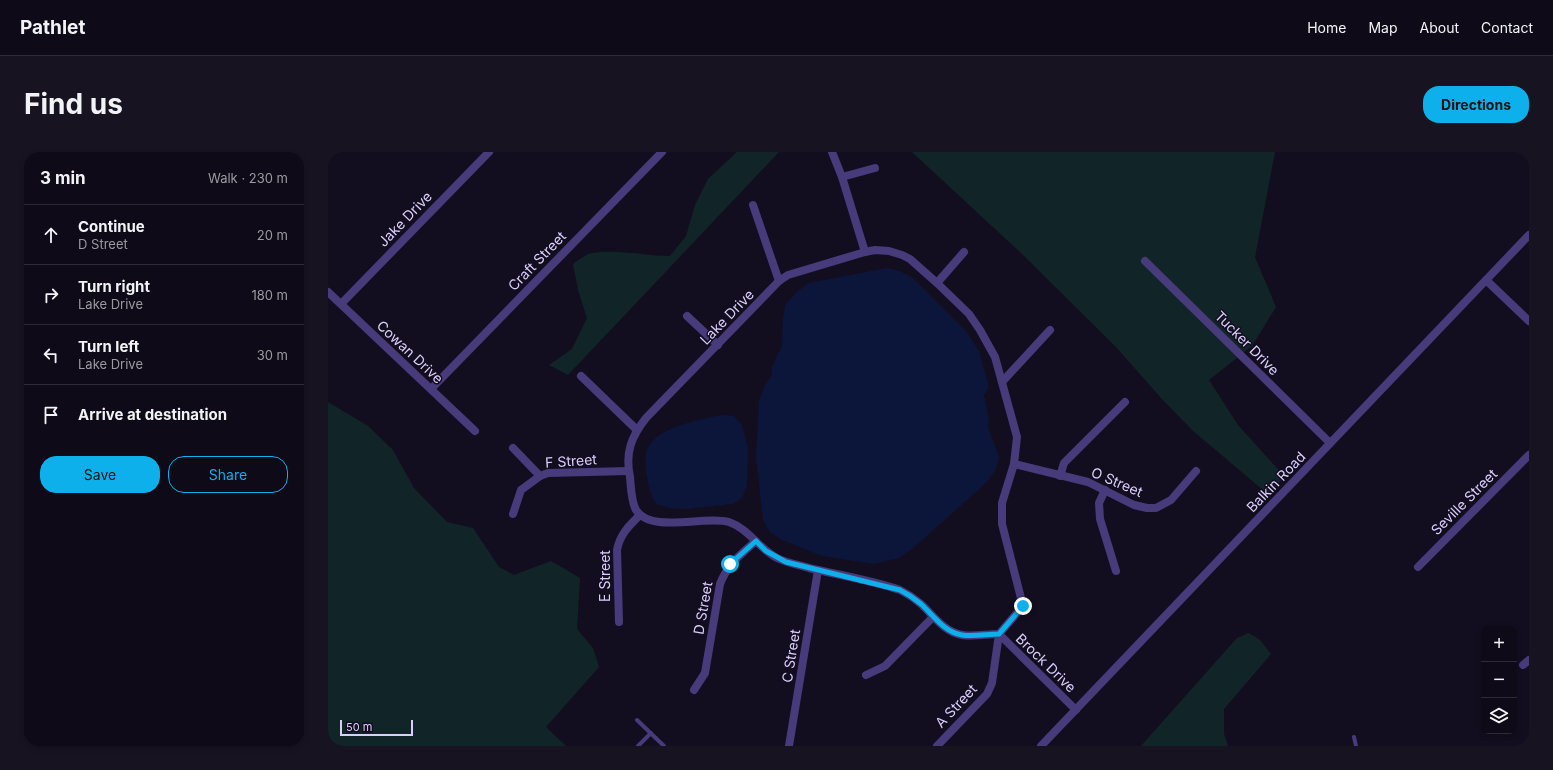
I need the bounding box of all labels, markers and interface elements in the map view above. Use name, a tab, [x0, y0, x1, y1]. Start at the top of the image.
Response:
text: Pathlet	[20, 16, 85, 39]
text: Home	[1307, 19, 1346, 36]
text: Map	[1368, 19, 1398, 36]
text: About	[1420, 19, 1459, 36]
text: Contact	[1481, 19, 1533, 36]
button: Directions	[1423, 86, 1529, 123]
text: Find us	[24, 87, 123, 121]
text: 3 min	[40, 168, 86, 188]
text: Walk · 230 m	[208, 170, 288, 186]
street label: Jake Drive	[374, 188, 435, 250]
text: Continue	[78, 217, 145, 236]
icon: ahead	[40, 224, 62, 246]
text: 20 m	[257, 227, 288, 243]
street label: Craft Street	[504, 227, 569, 294]
text: D Street	[78, 236, 128, 252]
text: Turn right	[78, 277, 150, 296]
icon: right	[40, 284, 62, 306]
street label: Lake Drive	[696, 286, 757, 348]
text: 180 m	[251, 287, 288, 303]
text: Lake Drive	[78, 296, 143, 312]
street label: Tucker Drive	[1212, 307, 1283, 378]
street label: Cowan Drive	[374, 317, 447, 387]
text: Turn left	[78, 337, 139, 356]
icon: left	[40, 344, 62, 366]
text: 30 m	[257, 347, 288, 363]
text: Lake Drive	[78, 356, 143, 372]
icon: arrive	[40, 404, 62, 426]
text: Arrive at destination	[78, 405, 227, 424]
street label: Balkin Road	[1243, 448, 1309, 515]
street label: F Street	[545, 450, 598, 471]
button: Save	[40, 456, 160, 493]
button: Share	[168, 456, 288, 493]
street label: O Street	[1089, 463, 1146, 500]
street label: Seville Street	[1427, 465, 1501, 538]
street label: E Street	[596, 550, 613, 602]
route start	[721, 555, 739, 573]
street label: D Street	[689, 580, 716, 636]
route end	[1014, 597, 1032, 615]
map controls	[1481, 626, 1517, 734]
button: +	[1481, 626, 1517, 662]
street label: C Street	[778, 628, 803, 684]
street label: Brock Drive	[1013, 630, 1080, 695]
button: −	[1481, 662, 1517, 698]
street label: A Street	[931, 680, 980, 731]
button: layers	[1481, 698, 1517, 734]
scale bar	[340, 718, 413, 737]
text: 50 m	[346, 720, 372, 734]

